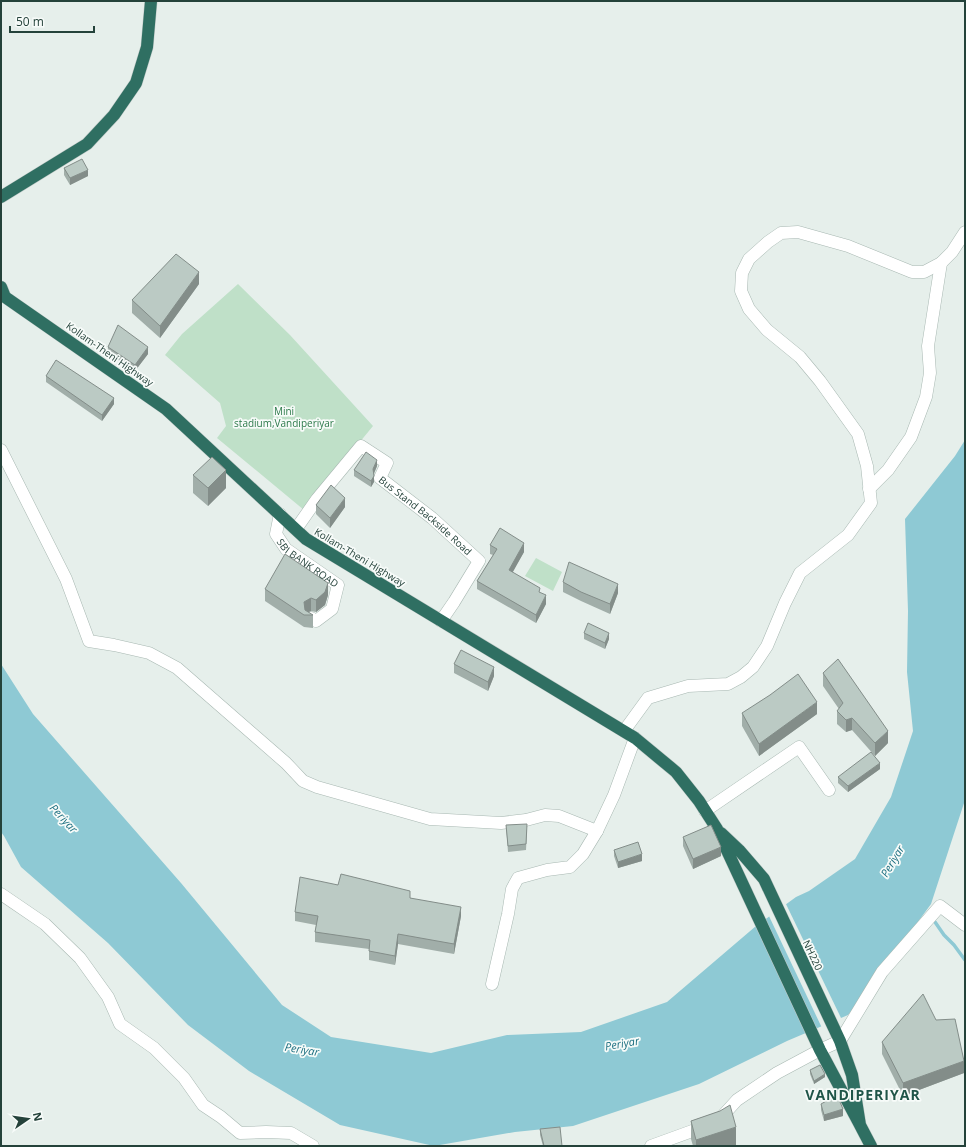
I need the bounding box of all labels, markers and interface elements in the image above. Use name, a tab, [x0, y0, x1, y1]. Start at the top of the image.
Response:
scale bar	[10, 8, 94, 34]
text: 50 m	[16, 13, 44, 30]
street label: Kollam-Theni Highway	[64, 319, 157, 390]
park label: Mini stadium,Vandiperiyar	[234, 404, 334, 430]
street label: Bus Stand Backside Road	[376, 473, 475, 558]
street label: Kollam-Theni Highway	[312, 524, 409, 590]
street label: SBI BANK ROAD	[274, 536, 341, 590]
water label: Periyar	[47, 800, 82, 836]
water label: Periyar	[877, 842, 908, 880]
street label: NH220	[800, 938, 826, 973]
water label: Periyar	[604, 1033, 641, 1053]
water label: Periyar	[284, 1039, 321, 1059]
district label: VANDIPERIYAR	[805, 1085, 921, 1104]
north arrow	[8, 1099, 48, 1139]
text: N	[30, 1111, 47, 1123]

